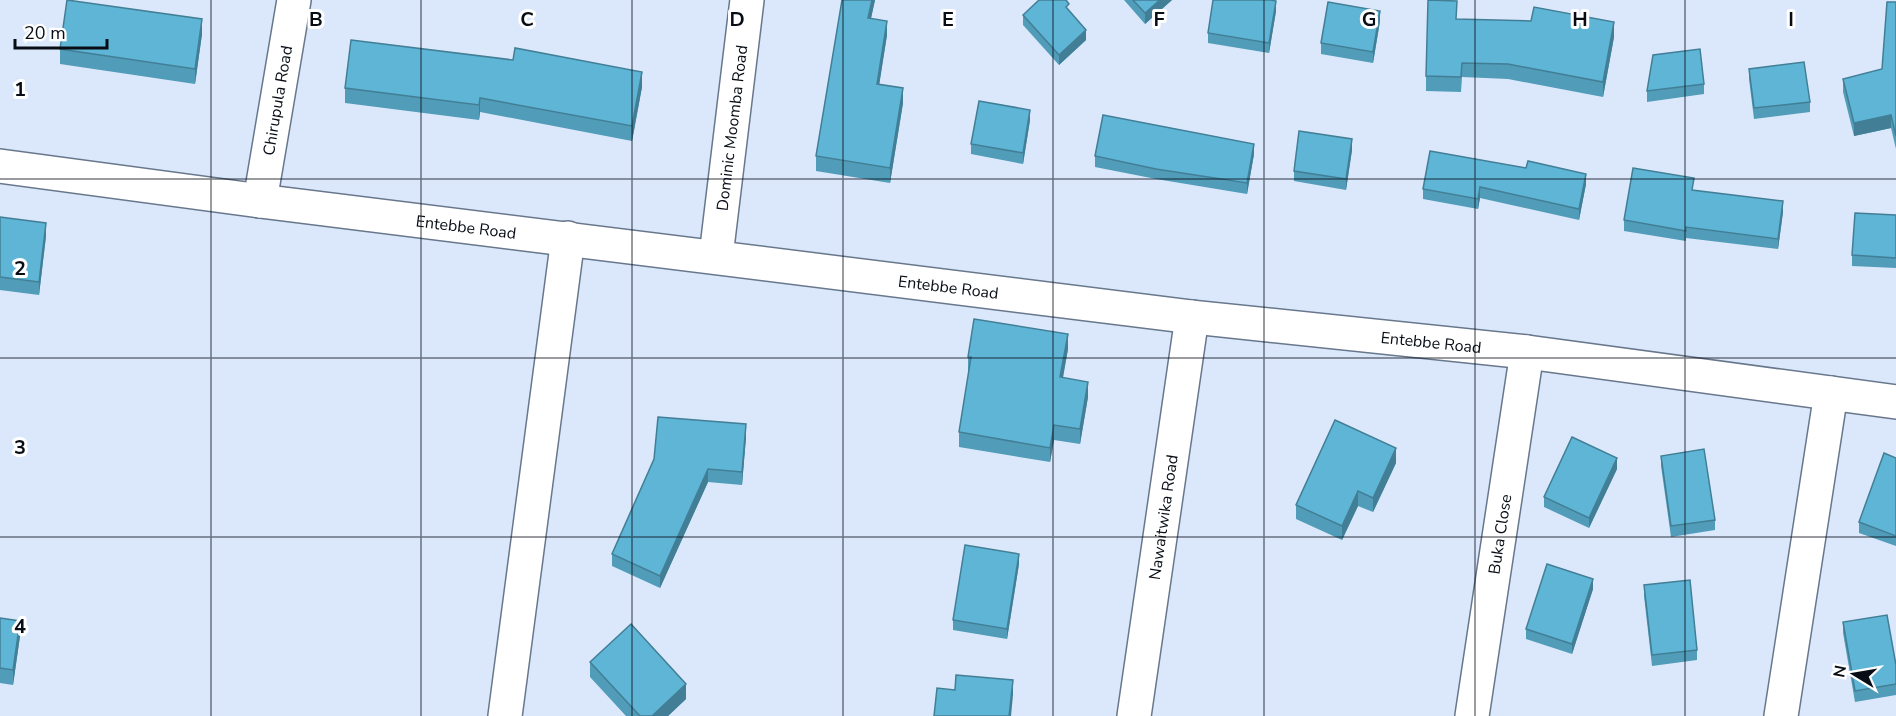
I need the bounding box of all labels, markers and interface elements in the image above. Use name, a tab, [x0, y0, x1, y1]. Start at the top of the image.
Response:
text: B	[309, 6, 323, 33]
text: C	[520, 6, 534, 33]
text: D	[729, 6, 745, 33]
text: E	[942, 6, 954, 33]
text: F	[1153, 6, 1165, 33]
text: G	[1362, 6, 1376, 33]
text: H	[1572, 6, 1588, 33]
text: I	[1788, 6, 1794, 33]
scale bar	[15, 12, 106, 50]
text: 20 m	[24, 21, 66, 45]
street label: Chirupula Road	[258, 44, 298, 157]
street label: Dominic Moomba Road	[712, 44, 753, 212]
text: 1	[14, 76, 26, 103]
street label: Entebbe Road	[414, 210, 517, 245]
text: 2	[14, 255, 26, 282]
street label: Entebbe Road	[897, 271, 1000, 305]
street label: Entebbe Road	[1380, 327, 1482, 359]
text: 3	[14, 434, 26, 461]
street label: Nawaitwika Road	[1144, 453, 1184, 581]
street label: Buka Close	[1484, 493, 1517, 576]
text: 4	[14, 613, 26, 640]
north arrow	[1824, 644, 1884, 704]
text: N	[1828, 663, 1852, 679]

